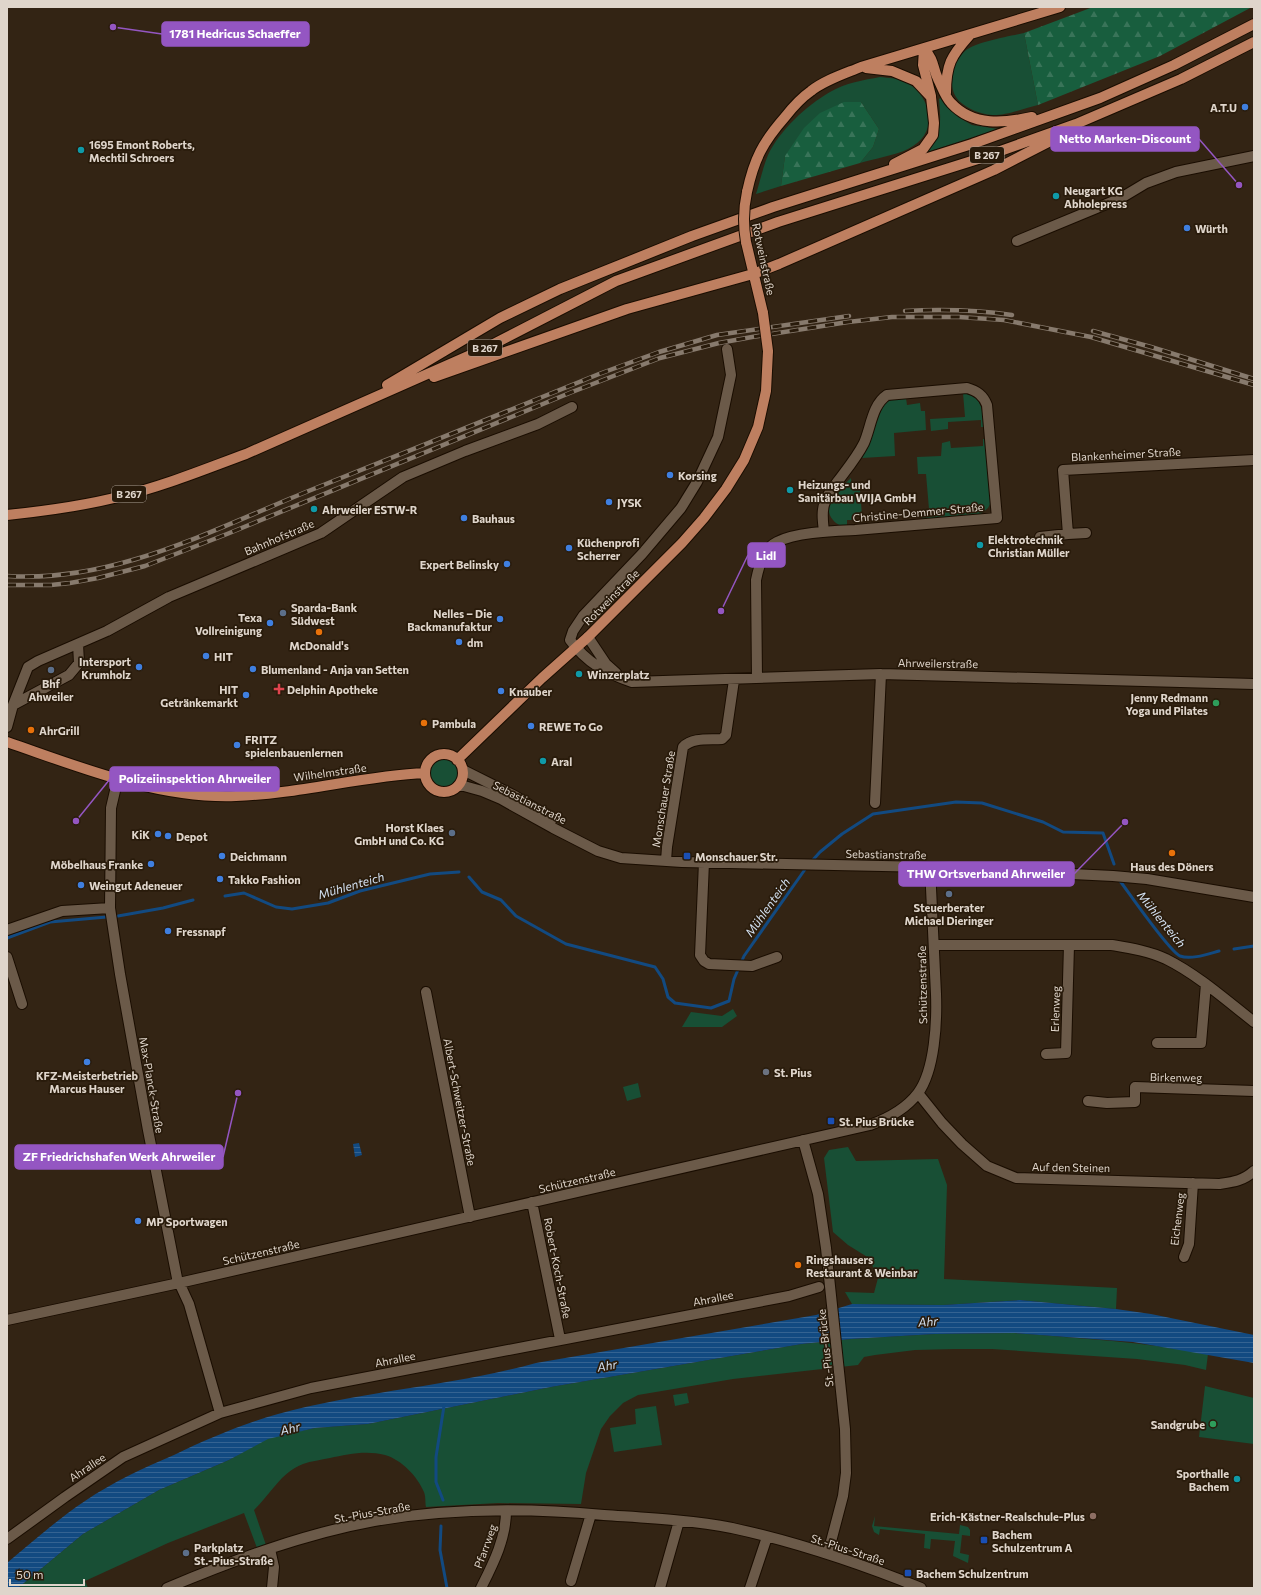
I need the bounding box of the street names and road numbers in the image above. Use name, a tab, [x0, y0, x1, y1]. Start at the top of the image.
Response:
road number: B 267	[970, 147, 1004, 163]
street label: Rotweinstraße	[750, 222, 778, 297]
road number: B 267	[468, 340, 502, 356]
street label: Blankenheimer Straße	[1071, 445, 1181, 463]
road number: B 267	[112, 486, 146, 502]
street label: Christine-Demmer-Straße	[852, 500, 984, 524]
street label: Bahnhofstraße	[242, 516, 316, 558]
street label: Rotweinstraße	[580, 566, 642, 628]
street label: Ahrweilerstraße	[898, 656, 978, 670]
street label: Monschauer Straße	[649, 750, 677, 848]
street label: Wilhelmstraße	[293, 760, 367, 784]
street label: Sebastianstraße	[491, 778, 569, 826]
street label: Sebastianstraße	[845, 847, 927, 861]
street label: Schützenstraße	[915, 946, 929, 1024]
street label: Erlenweg	[1048, 986, 1062, 1032]
street label: Max-Planck-Straße	[137, 1036, 167, 1134]
street label: Albert-Schweitzer-Straße	[441, 1037, 479, 1167]
street label: Birkenweg	[1150, 1070, 1202, 1084]
street label: Auf den Steinen	[1032, 1160, 1110, 1174]
street label: Schützenstraße	[537, 1165, 617, 1195]
street label: Eichenweg	[1167, 1192, 1187, 1246]
street label: Robert-Koch-Straße	[542, 1216, 574, 1320]
street label: Schützenstraße	[221, 1237, 301, 1267]
street label: Ahrallee	[692, 1288, 735, 1308]
street label: St.-Pius-Brücke	[814, 1308, 836, 1388]
street label: Ahrallee	[374, 1349, 417, 1369]
street label: Ahrallee	[66, 1450, 108, 1484]
street label: St.-Pius-Straße	[333, 1499, 411, 1525]
street label: Pfarrweg	[471, 1522, 499, 1570]
street label: St.-Pius-Straße	[809, 1531, 887, 1567]

